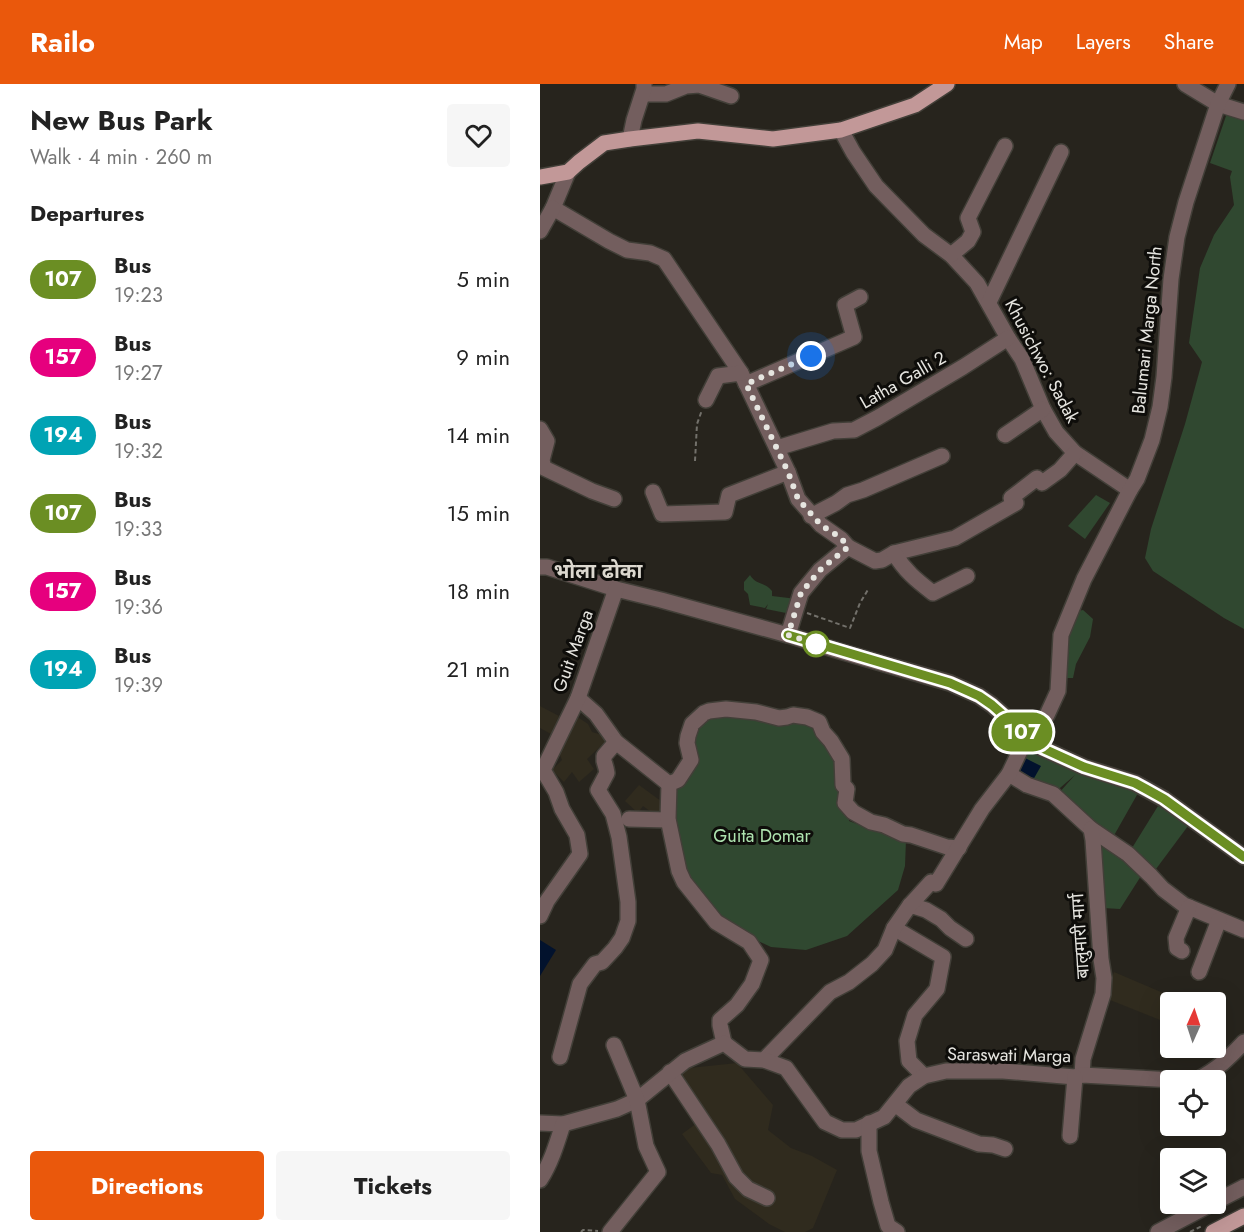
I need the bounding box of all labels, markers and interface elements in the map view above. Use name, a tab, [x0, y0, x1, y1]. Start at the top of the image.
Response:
text: Railo	[30, 22, 95, 63]
text: Map	[1004, 27, 1043, 57]
text: Layers	[1076, 27, 1131, 57]
text: Share	[1164, 27, 1214, 57]
text: New Bus Park	[30, 100, 213, 141]
button: heart	[447, 104, 510, 167]
text: Walk · 4 min · 260 m	[30, 143, 212, 172]
text: Departures	[30, 197, 144, 229]
street label: Balumari Marga North	[1125, 245, 1169, 415]
text: Bus	[114, 249, 151, 281]
text: 5 min	[457, 263, 510, 295]
text: 107	[44, 264, 82, 294]
text: 19:23	[114, 281, 163, 310]
street label: Khusichwo: Sadak	[998, 294, 1086, 428]
text: Bus	[114, 327, 151, 359]
text: 9 min	[456, 341, 510, 373]
your location	[796, 341, 826, 371]
text: 157	[45, 342, 81, 372]
street label: Latha Galli 2	[855, 345, 951, 415]
text: 19:27	[114, 359, 162, 388]
text: Bus	[114, 405, 151, 437]
text: 14 min	[446, 419, 510, 451]
text: 194	[43, 420, 83, 450]
text: 19:32	[114, 437, 163, 466]
text: Bus	[114, 483, 151, 515]
text: 15 min	[447, 497, 510, 529]
text: 107	[44, 498, 82, 528]
text: 19:33	[114, 515, 162, 544]
district label: भोला ढोका	[554, 557, 643, 586]
text: Bus	[114, 561, 151, 593]
text: 18 min	[447, 575, 510, 607]
text: 157	[45, 576, 81, 606]
text: 19:36	[114, 593, 163, 622]
street label: Guit Marga	[546, 606, 600, 696]
unlabelled marker	[803, 631, 829, 657]
text: Bus	[114, 639, 151, 671]
text: 21 min	[447, 653, 510, 685]
text: 194	[43, 654, 83, 684]
text: 19:39	[114, 671, 163, 700]
line badge: 107	[988, 712, 1056, 752]
text: 107	[1003, 717, 1041, 747]
park label: Guita Domar	[713, 823, 812, 849]
street label: बालुमारी मार्ग	[1064, 891, 1096, 980]
north arrow	[1160, 992, 1226, 1058]
map controls	[1160, 992, 1226, 1214]
street label: Saraswati Marga	[947, 1041, 1071, 1069]
button: locate	[1160, 1070, 1226, 1136]
button: layers	[1160, 1148, 1226, 1214]
button: Directions	[30, 1151, 264, 1220]
button: Tickets	[276, 1151, 510, 1220]

